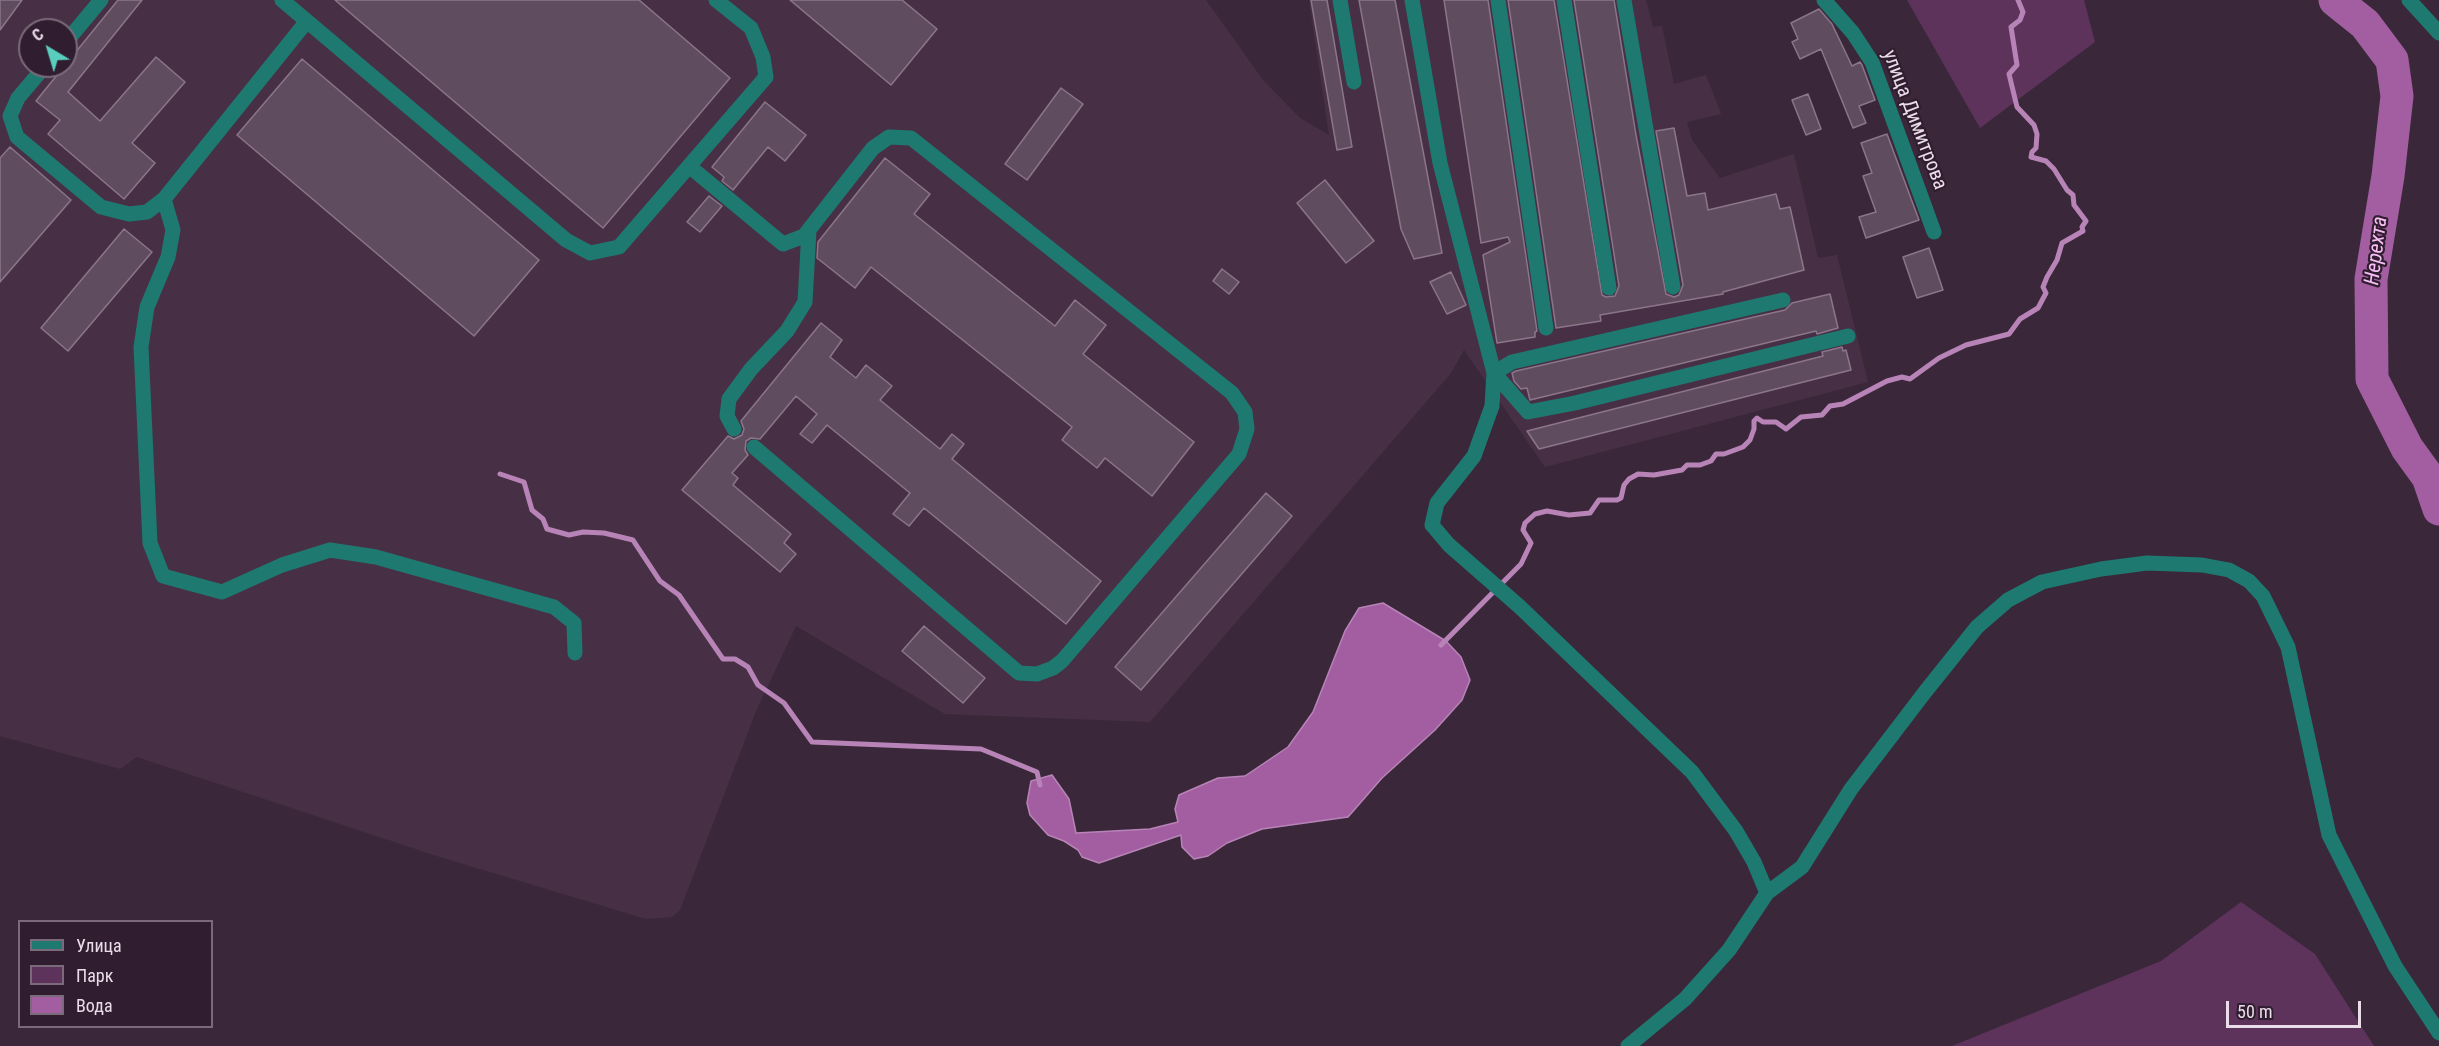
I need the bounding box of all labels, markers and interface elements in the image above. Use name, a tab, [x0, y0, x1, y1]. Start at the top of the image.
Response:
north arrow	[18, 18, 78, 78]
text: С	[28, 25, 47, 45]
street label: улица Димитрова	[1876, 47, 1952, 193]
water label: Нерехта	[2360, 215, 2394, 287]
legend	[18, 920, 213, 1028]
text: Улица	[76, 935, 122, 956]
text: Парк	[76, 965, 113, 986]
scale bar	[2229, 989, 2364, 1027]
text: Вода	[76, 995, 113, 1016]
text: 50 m	[2237, 1001, 2272, 1022]

